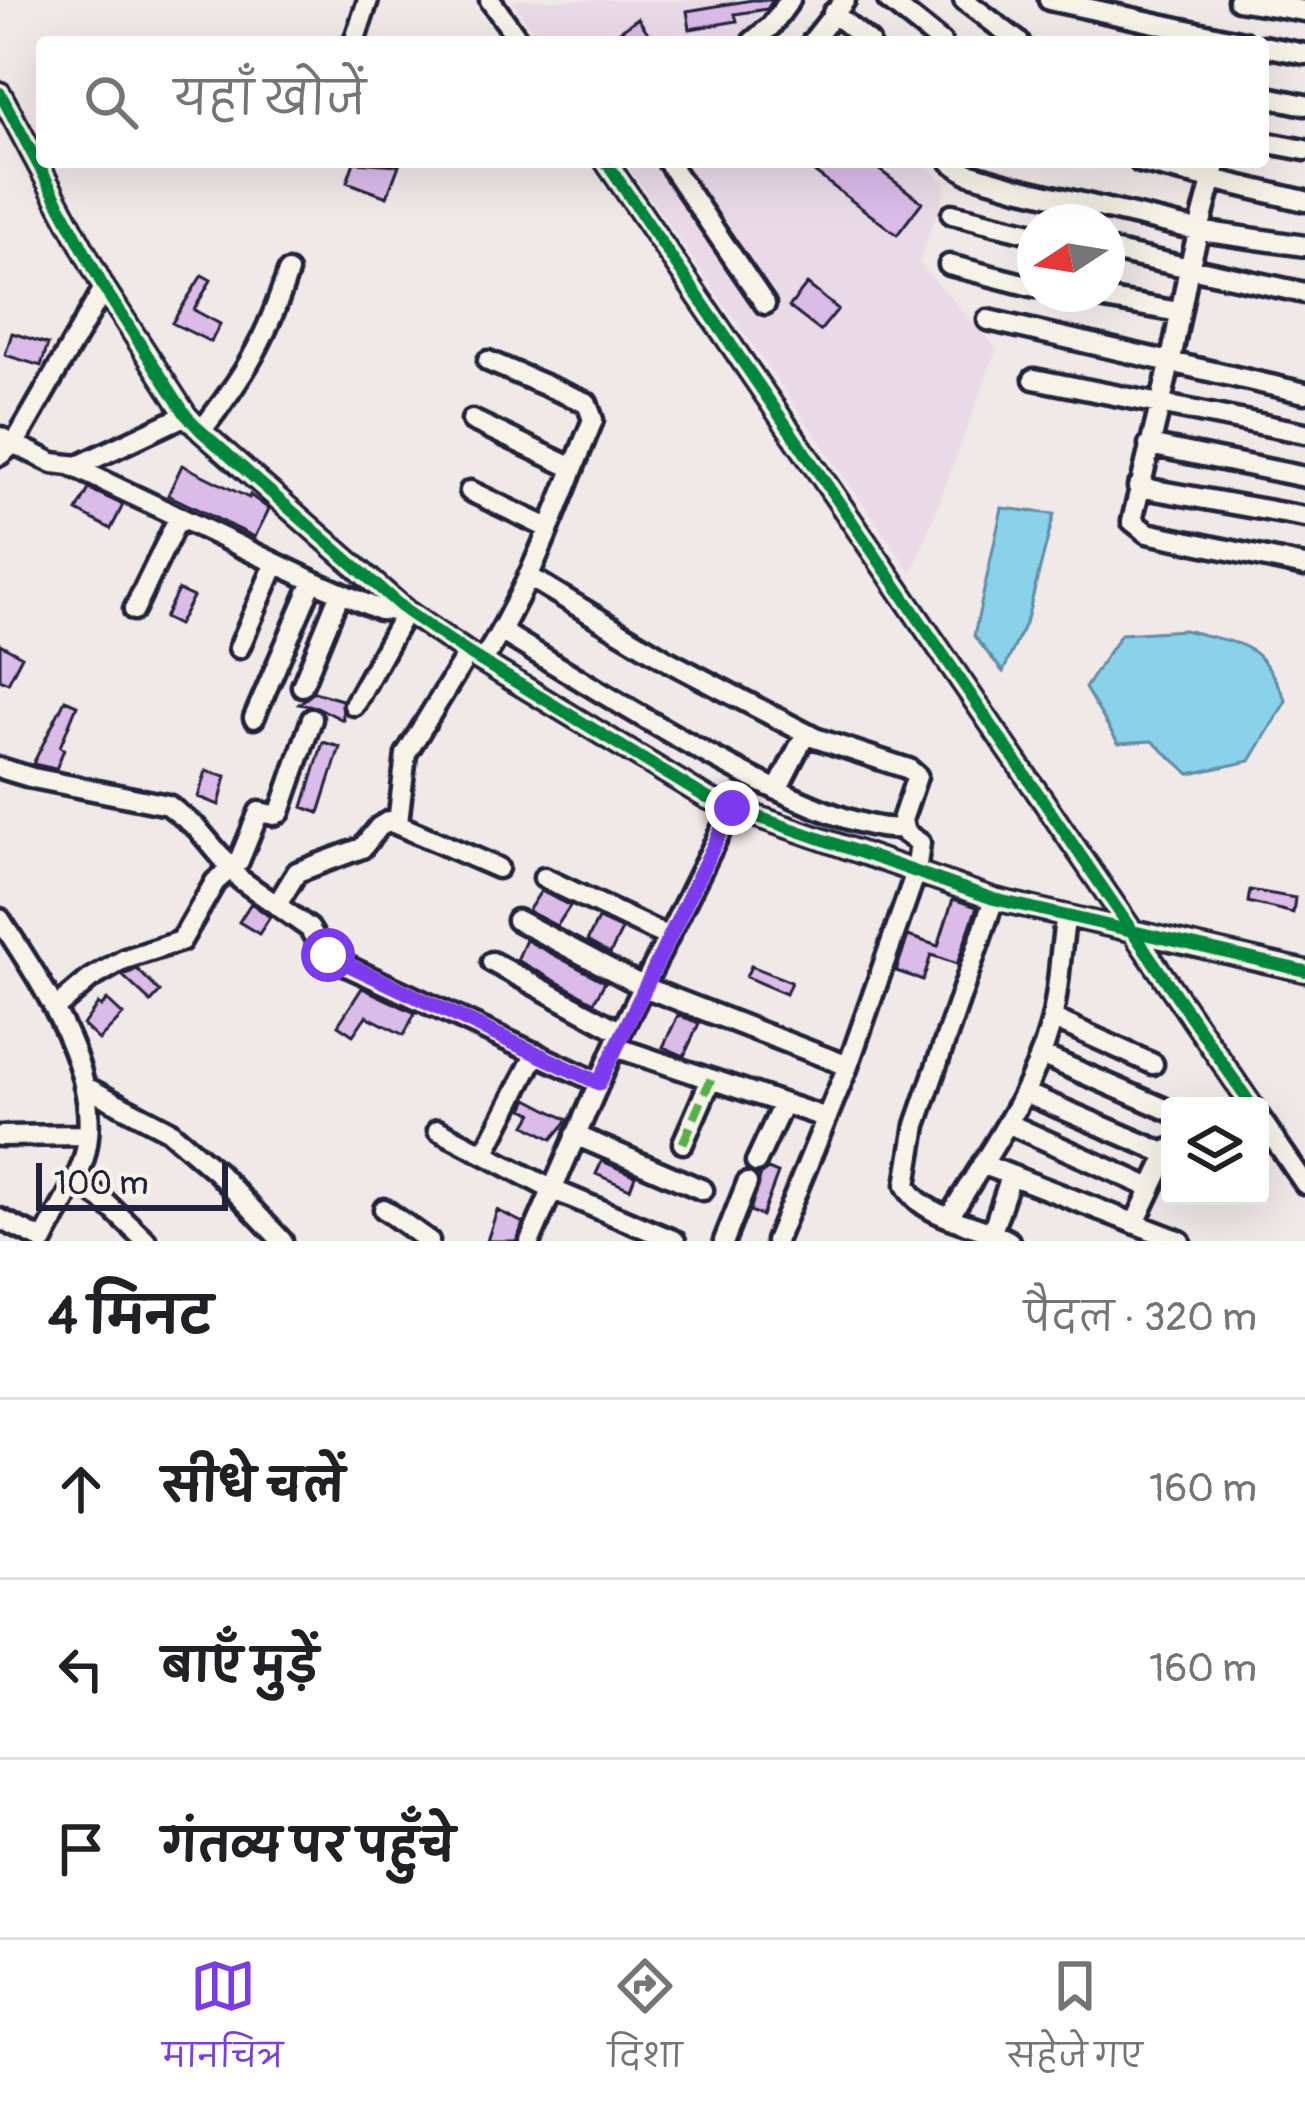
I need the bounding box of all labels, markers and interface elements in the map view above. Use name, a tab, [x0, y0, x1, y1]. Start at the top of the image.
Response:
search box	[36, 36, 1269, 168]
icon: search	[78, 69, 144, 135]
text: यहाँ खोजें	[174, 72, 366, 128]
north arrow	[1017, 204, 1125, 312]
route end	[705, 781, 759, 835]
route start	[301, 928, 355, 982]
map controls	[1161, 1097, 1269, 1205]
button: layers	[1161, 1097, 1269, 1205]
scale bar	[36, 1157, 228, 1210]
text: 100 m	[54, 1163, 148, 1204]
text: 4 मिनट	[48, 1285, 212, 1349]
text: पैदल · 320 m	[1024, 1293, 1257, 1342]
icon: ahead	[48, 1456, 114, 1522]
text: सीधे चलें	[162, 1459, 344, 1515]
text: 160 m	[1149, 1464, 1257, 1513]
icon: left	[48, 1636, 114, 1702]
text: बाएँ मुड़ें	[162, 1639, 318, 1695]
text: 160 m	[1149, 1644, 1257, 1693]
icon: arrive	[48, 1816, 114, 1882]
text: गंतव्य पर पहुँचे	[162, 1819, 455, 1875]
tab: मानचित्र	[162, 1953, 283, 2092]
tab: दिशा	[608, 1953, 683, 2092]
tab: सहेजे गए	[1007, 1953, 1143, 2092]

